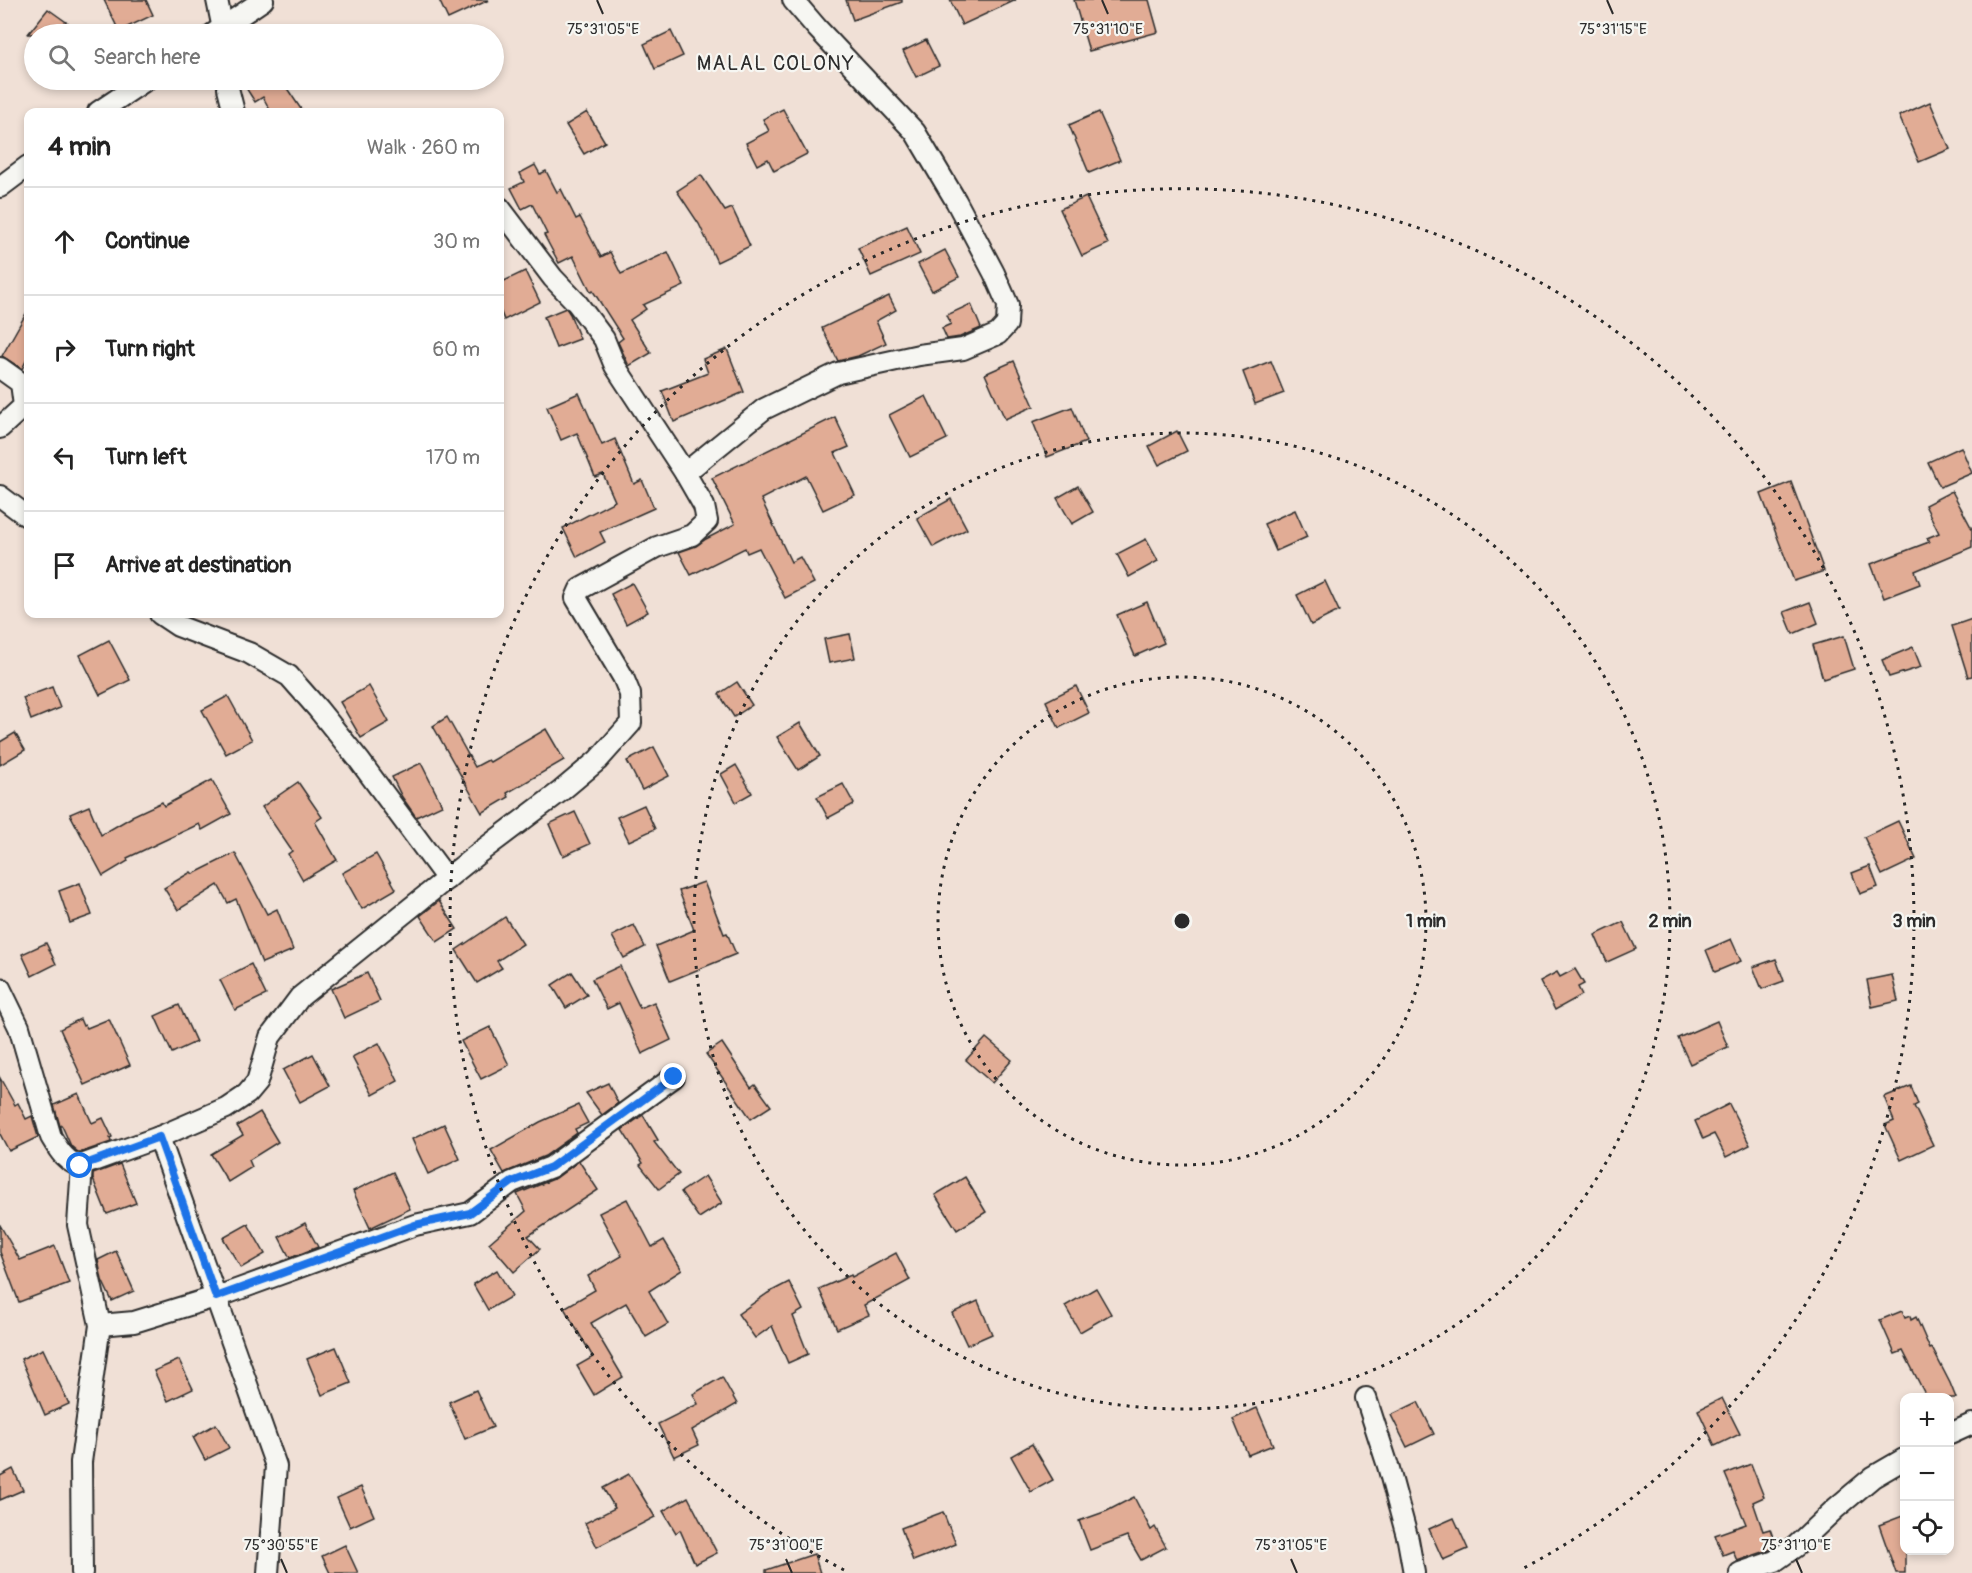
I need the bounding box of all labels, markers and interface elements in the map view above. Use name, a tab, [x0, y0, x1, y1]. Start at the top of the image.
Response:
text: 75°31'05"E	[567, 20, 639, 39]
text: 75°31'10"E	[1073, 20, 1143, 39]
text: 75°31'15"E	[1579, 20, 1647, 39]
search box	[24, 24, 504, 90]
icon: search	[45, 41, 78, 74]
text: Search here	[93, 43, 200, 71]
district label: MALAL COLONY	[697, 51, 855, 76]
text: 4 min	[48, 131, 111, 163]
text: Walk · 260 m	[367, 135, 480, 160]
icon: ahead	[48, 225, 81, 258]
text: Continue	[105, 227, 189, 255]
text: 30 m	[433, 229, 480, 254]
icon: right	[48, 333, 81, 366]
text: Turn right	[105, 335, 195, 363]
text: 60 m	[433, 337, 480, 362]
icon: left	[48, 441, 81, 474]
text: Turn left	[105, 443, 187, 471]
text: 170 m	[426, 445, 480, 470]
icon: arrive	[48, 549, 81, 582]
text: Arrive at destination	[105, 551, 291, 579]
text: 1 min	[1406, 910, 1446, 933]
text: 2 min	[1648, 910, 1692, 933]
text: 3 min	[1892, 910, 1936, 933]
centre of rings	[1172, 911, 1192, 931]
route end	[660, 1063, 686, 1089]
route start	[66, 1152, 92, 1178]
map controls	[1900, 1393, 1954, 1555]
button: +	[1900, 1393, 1954, 1447]
button: −	[1900, 1447, 1954, 1501]
button: locate	[1900, 1501, 1954, 1555]
text: 75°30'55"E	[244, 1536, 318, 1555]
text: 75°31'00"E	[749, 1536, 823, 1555]
text: 75°31'05"E	[1255, 1536, 1327, 1555]
text: 75°31'10"E	[1761, 1536, 1831, 1555]

